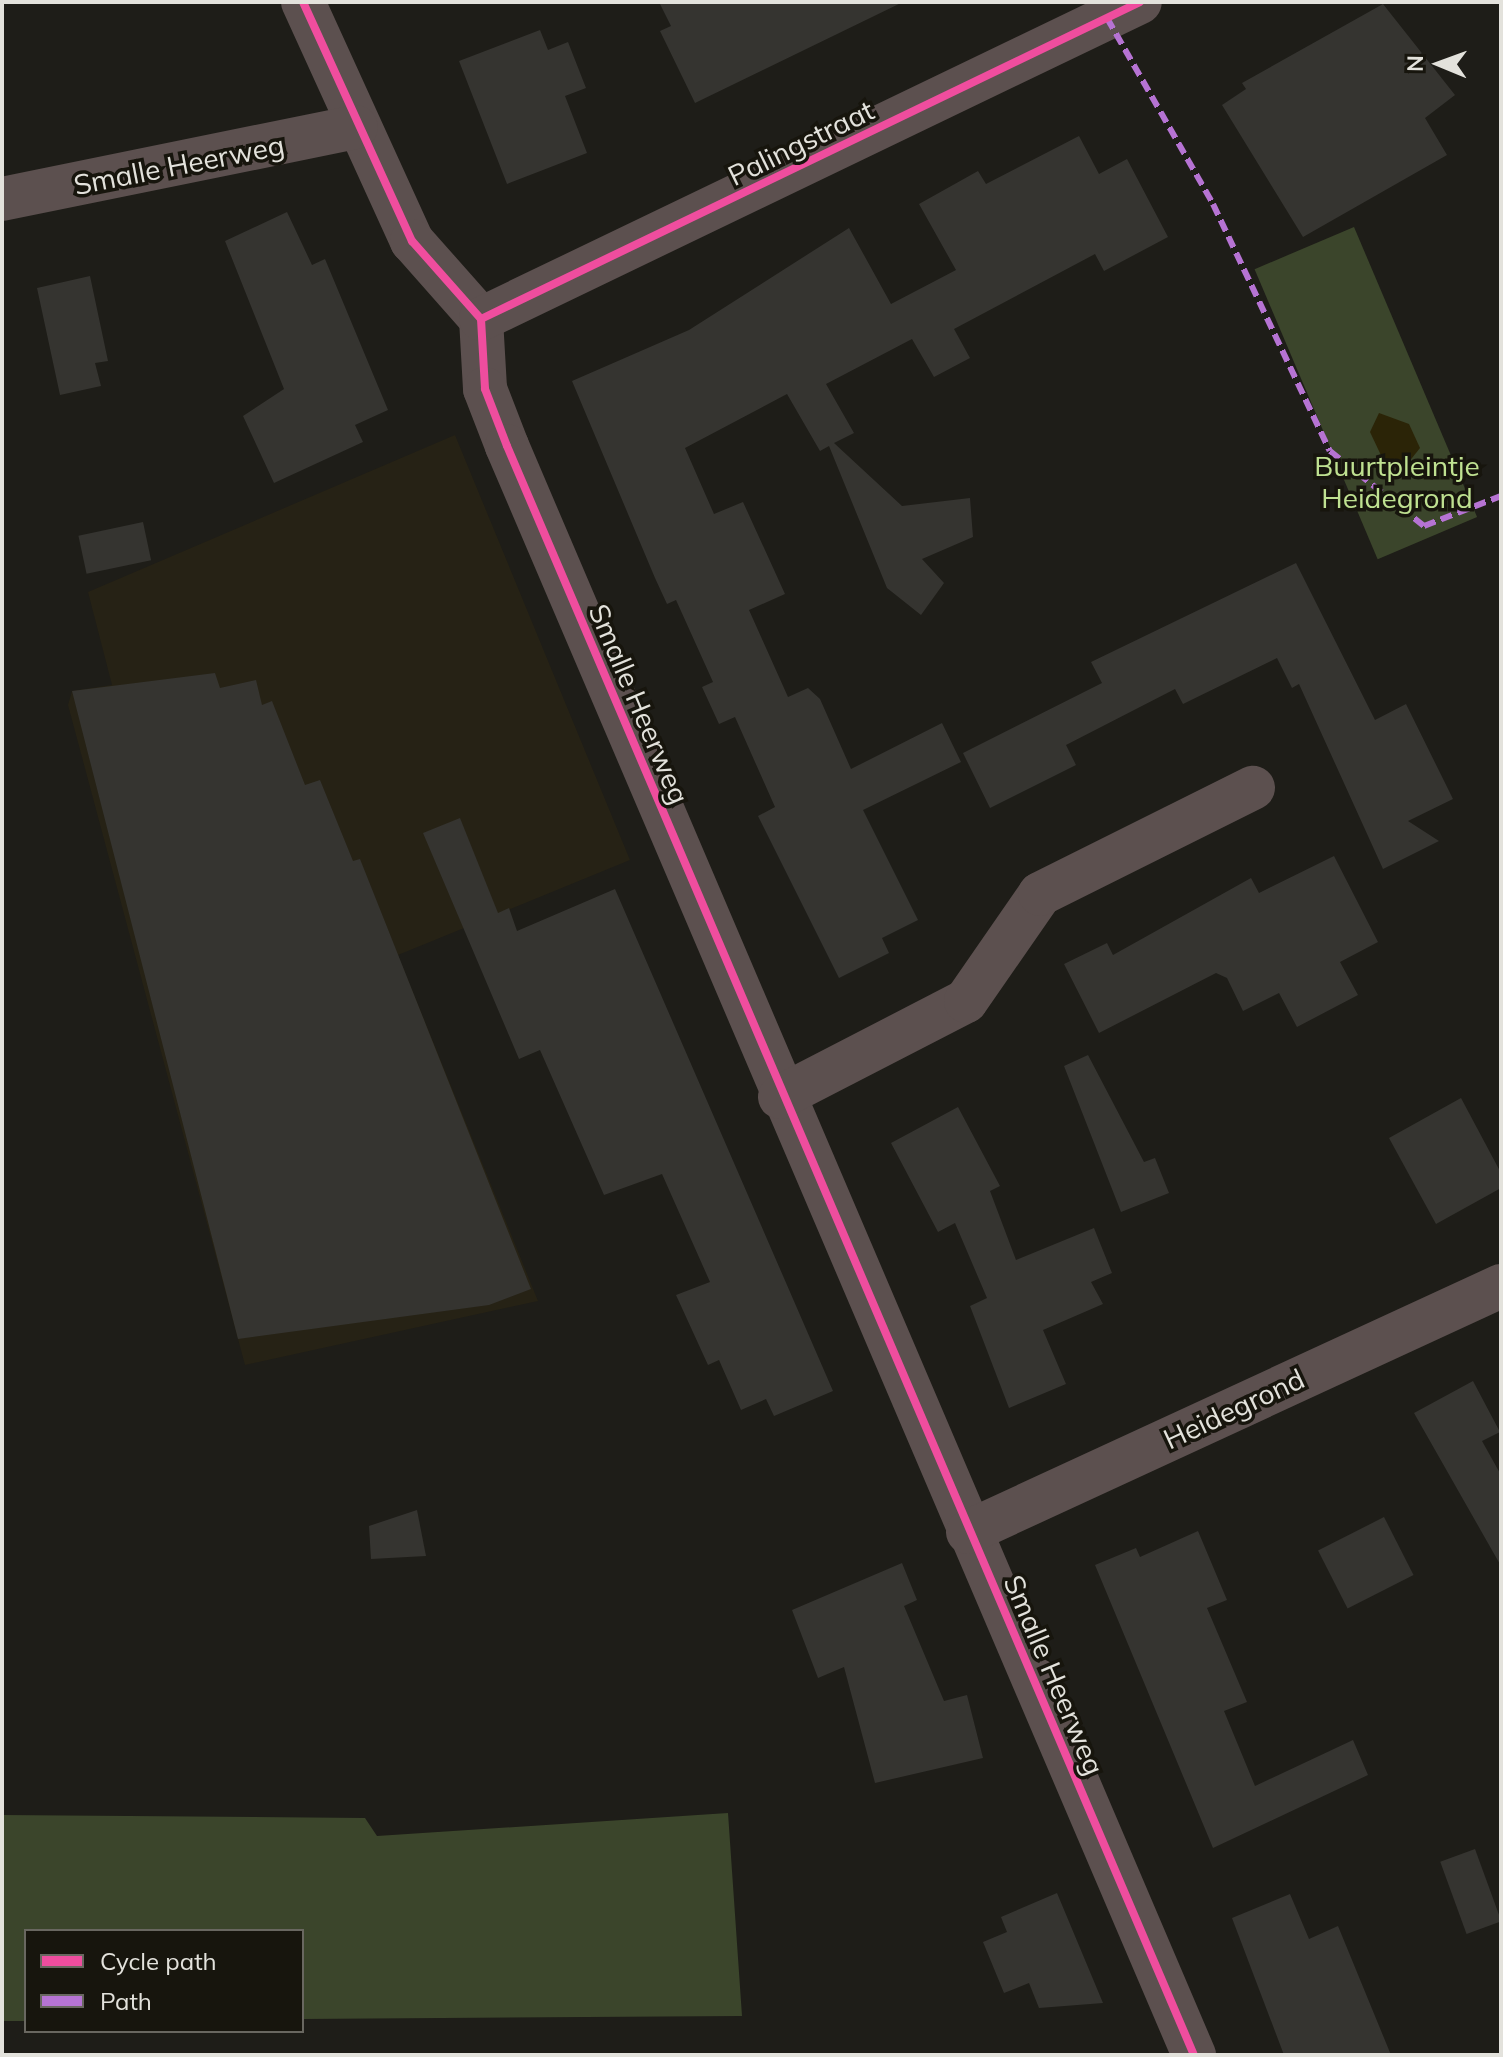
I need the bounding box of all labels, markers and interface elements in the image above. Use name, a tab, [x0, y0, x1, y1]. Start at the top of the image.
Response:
north arrow	[1399, 24, 1479, 104]
text: N	[1401, 55, 1429, 72]
street label: Palingstraat	[723, 93, 879, 193]
street label: Smalle Heerweg	[71, 128, 287, 202]
park label: Buurtpleintje Heidegrond	[1314, 449, 1480, 515]
street label: Smalle Heerweg	[582, 599, 696, 809]
street label: Heidegrond	[1158, 1362, 1310, 1456]
street label: Smalle Heerweg	[997, 1570, 1111, 1780]
legend	[24, 1929, 304, 2033]
text: Cycle path	[100, 1946, 217, 1976]
text: Path	[100, 1986, 152, 2016]

